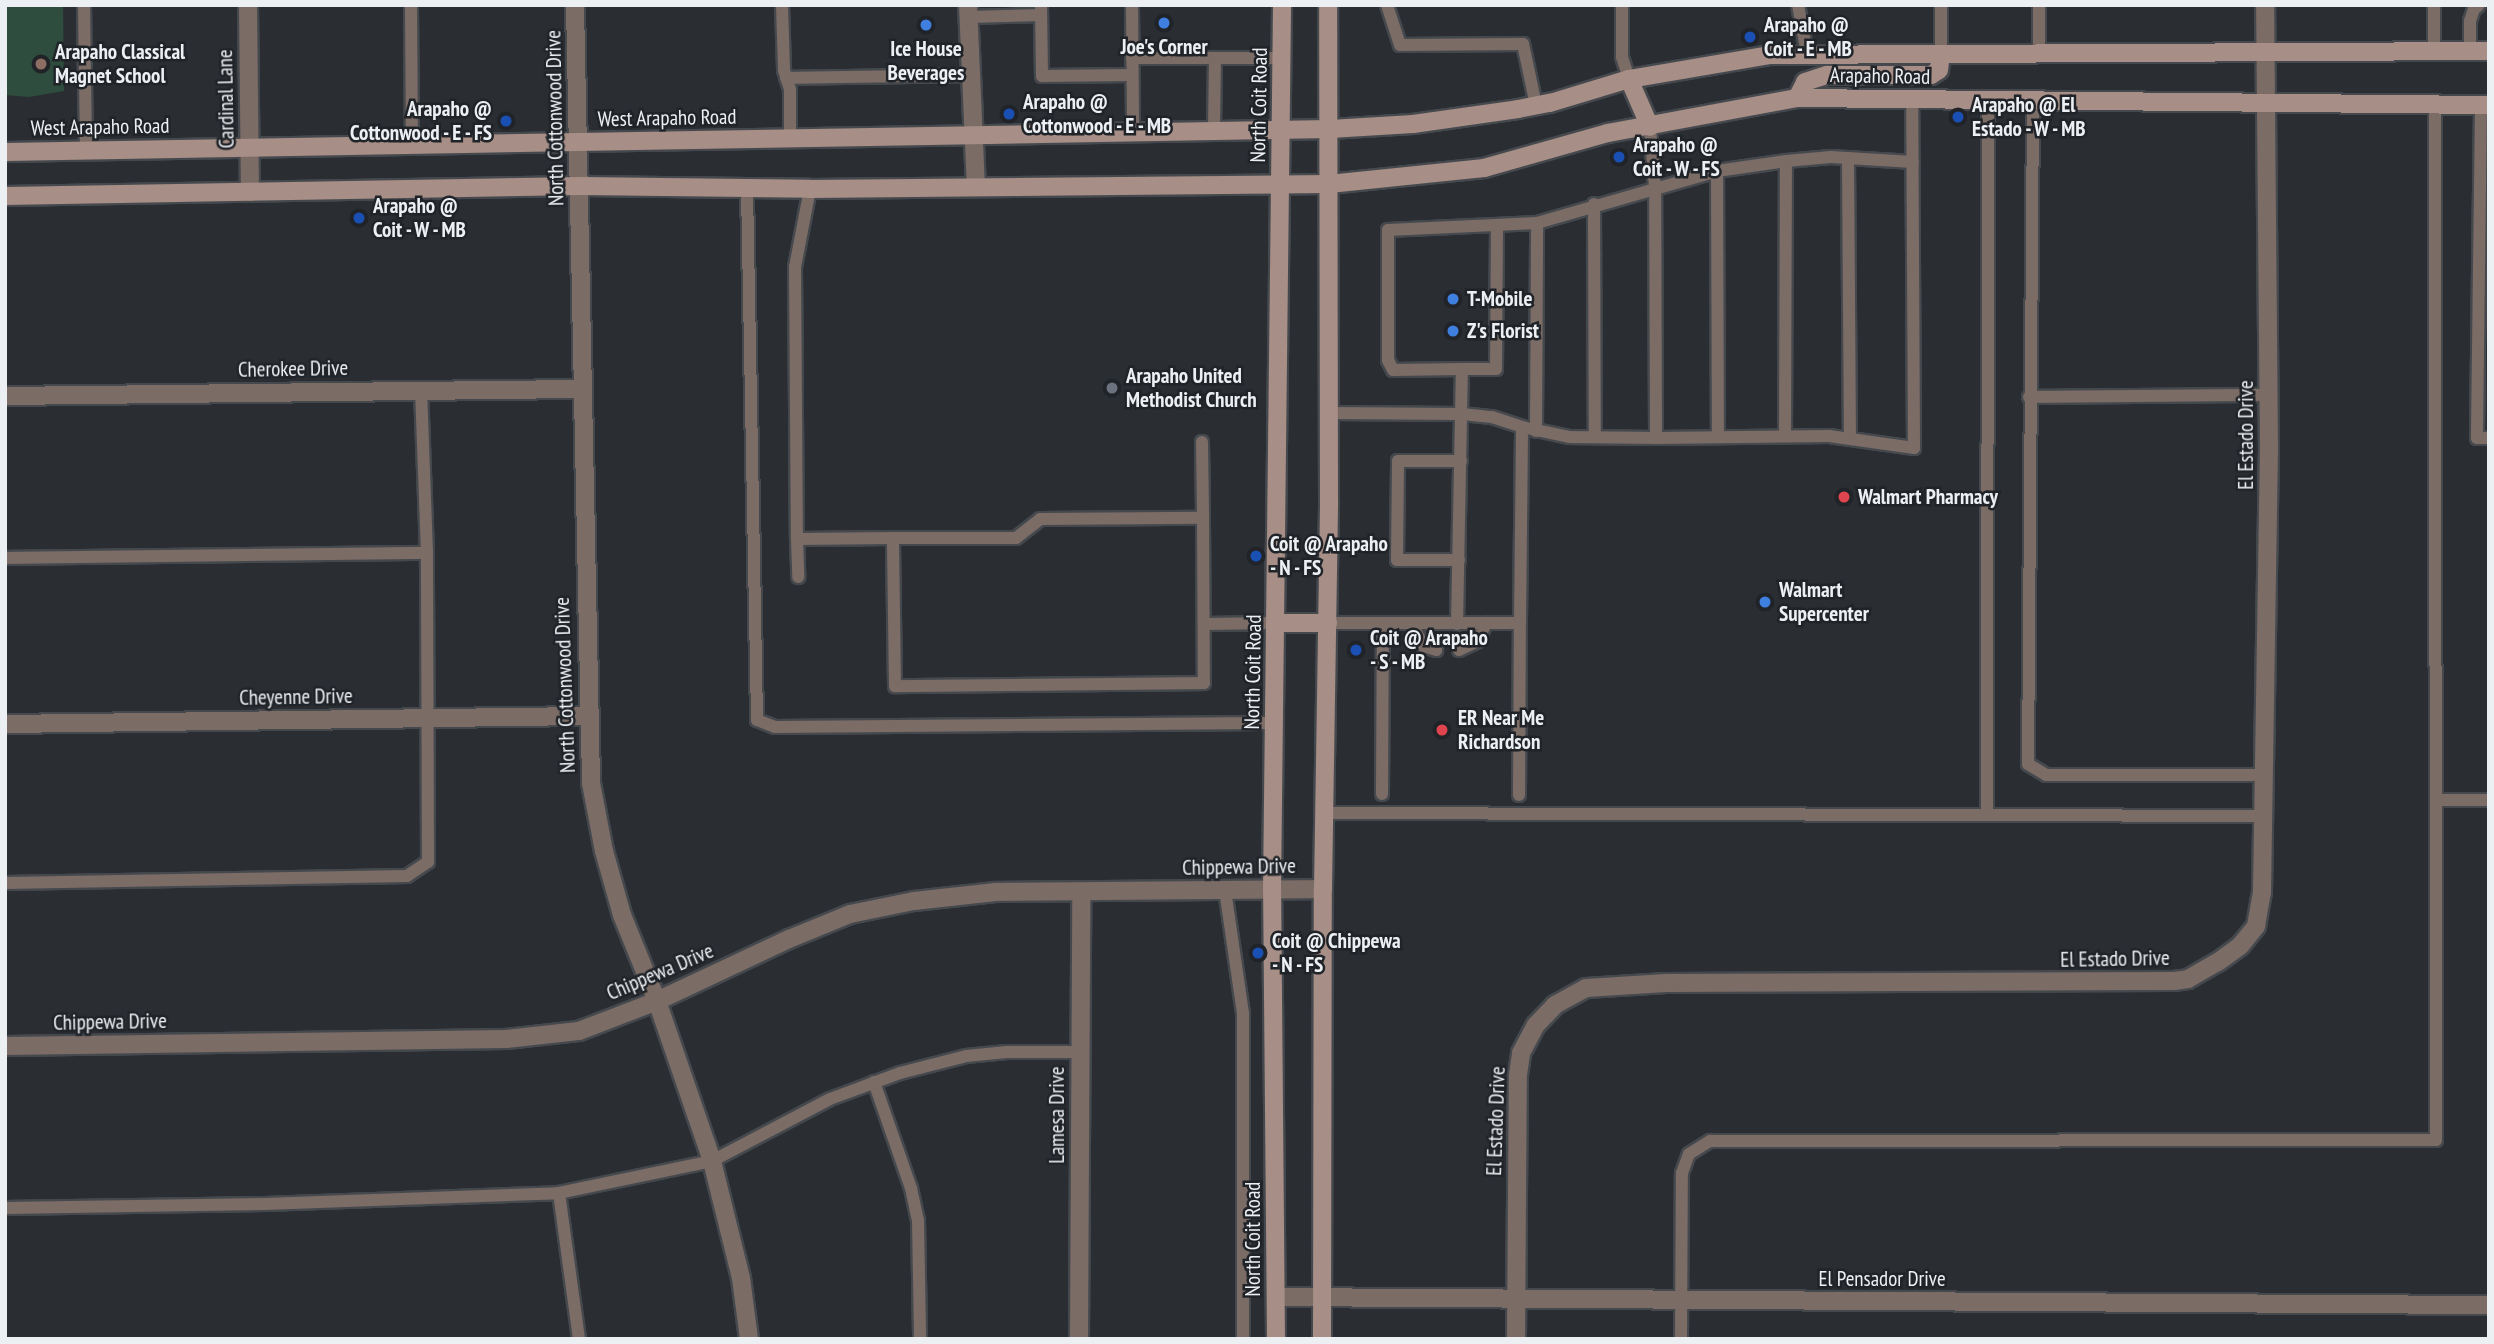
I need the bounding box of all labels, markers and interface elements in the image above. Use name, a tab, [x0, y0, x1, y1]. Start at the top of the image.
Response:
place label: Arapaho @ Coit - E - MB	[1764, 12, 1856, 62]
marker: Joe's Corner	[1156, 15, 1172, 31]
marker: Ice House Beverages	[918, 17, 934, 33]
marker: Arapaho @ Coit - E - MB	[1742, 29, 1758, 45]
street label: North Cottonwood Drive	[541, 30, 569, 206]
place label: Joe's Corner	[1120, 34, 1208, 60]
place label: Ice House Beverages	[888, 36, 964, 86]
place label: Arapaho Classical Magnet School	[55, 39, 185, 89]
street label: North Coit Road	[1245, 47, 1273, 163]
street label: Cardinal Lane	[213, 49, 239, 149]
marker: Arapaho Classical Magnet School	[33, 56, 49, 72]
street label: Arapaho Road	[1830, 63, 1930, 89]
place label: Arapaho @ Cottonwood - E - MB	[1023, 89, 1176, 139]
place label: Arapaho @ El Estado - W - MB	[1972, 92, 2091, 142]
place label: Arapaho @ Cottonwood - E - FS	[346, 96, 492, 146]
street label: West Arapaho Road	[597, 104, 737, 132]
marker: Arapaho @ Cottonwood - E - MB	[1001, 106, 1017, 122]
marker: Arapaho @ El Estado - W - MB	[1950, 109, 1966, 125]
street label: West Arapaho Road	[30, 113, 170, 141]
marker: Arapaho @ Cottonwood - E - FS	[498, 113, 514, 129]
place label: Arapaho @ Coit - W - FS	[1633, 132, 1725, 182]
marker: Arapaho @ Coit - W - FS	[1611, 149, 1627, 165]
place label: Arapaho @ Coit - W - MB	[373, 193, 471, 243]
marker: Arapaho @ Coit - W - MB	[351, 210, 367, 226]
place label: T-Mobile	[1467, 286, 1532, 312]
marker: T-Mobile	[1445, 291, 1461, 307]
place label: Z's Florist	[1467, 318, 1539, 344]
marker: Z's Florist	[1445, 323, 1461, 339]
street label: Cherokee Drive	[238, 355, 348, 383]
place label: Arapaho United Methodist Church	[1126, 363, 1257, 413]
marker: Arapaho United Methodist Church	[1104, 380, 1120, 396]
street label: El Estado Drive	[2233, 380, 2259, 490]
place label: Walmart Pharmacy	[1858, 484, 1998, 510]
marker: Walmart Pharmacy	[1836, 489, 1852, 505]
place label: Coit @ Arapaho - N - FS	[1270, 531, 1388, 581]
marker: Coit @ Arapaho - N - FS	[1248, 548, 1264, 564]
place label: Walmart Supercenter	[1779, 577, 1869, 627]
marker: Walmart Supercenter	[1757, 594, 1773, 610]
street label: North Cottonwood Drive	[549, 597, 581, 773]
street label: North Coit Road	[1239, 614, 1267, 730]
place label: Coit @ Arapaho - S - MB	[1370, 625, 1488, 675]
marker: Coit @ Arapaho - S - MB	[1348, 642, 1364, 658]
street label: Cheyenne Drive	[239, 683, 353, 711]
place label: ER Near Me Richardson	[1458, 705, 1544, 755]
marker: ER Near Me Richardson	[1432, 720, 1452, 740]
street label: Chippewa Drive	[1182, 853, 1296, 881]
place label: Coit @ Chippewa - N - FS	[1272, 928, 1401, 978]
street label: Chippewa Drive	[603, 938, 717, 1006]
marker: Coit @ Chippewa - N - FS	[1250, 945, 1266, 961]
street label: El Estado Drive	[2060, 945, 2170, 973]
street label: Chippewa Drive	[53, 1008, 167, 1036]
street label: Lamesa Drive	[1044, 1066, 1070, 1164]
street label: El Estado Drive	[1481, 1066, 1511, 1176]
street label: North Coit Road	[1240, 1182, 1266, 1296]
street label: El Pensador Drive	[1818, 1266, 1946, 1292]

